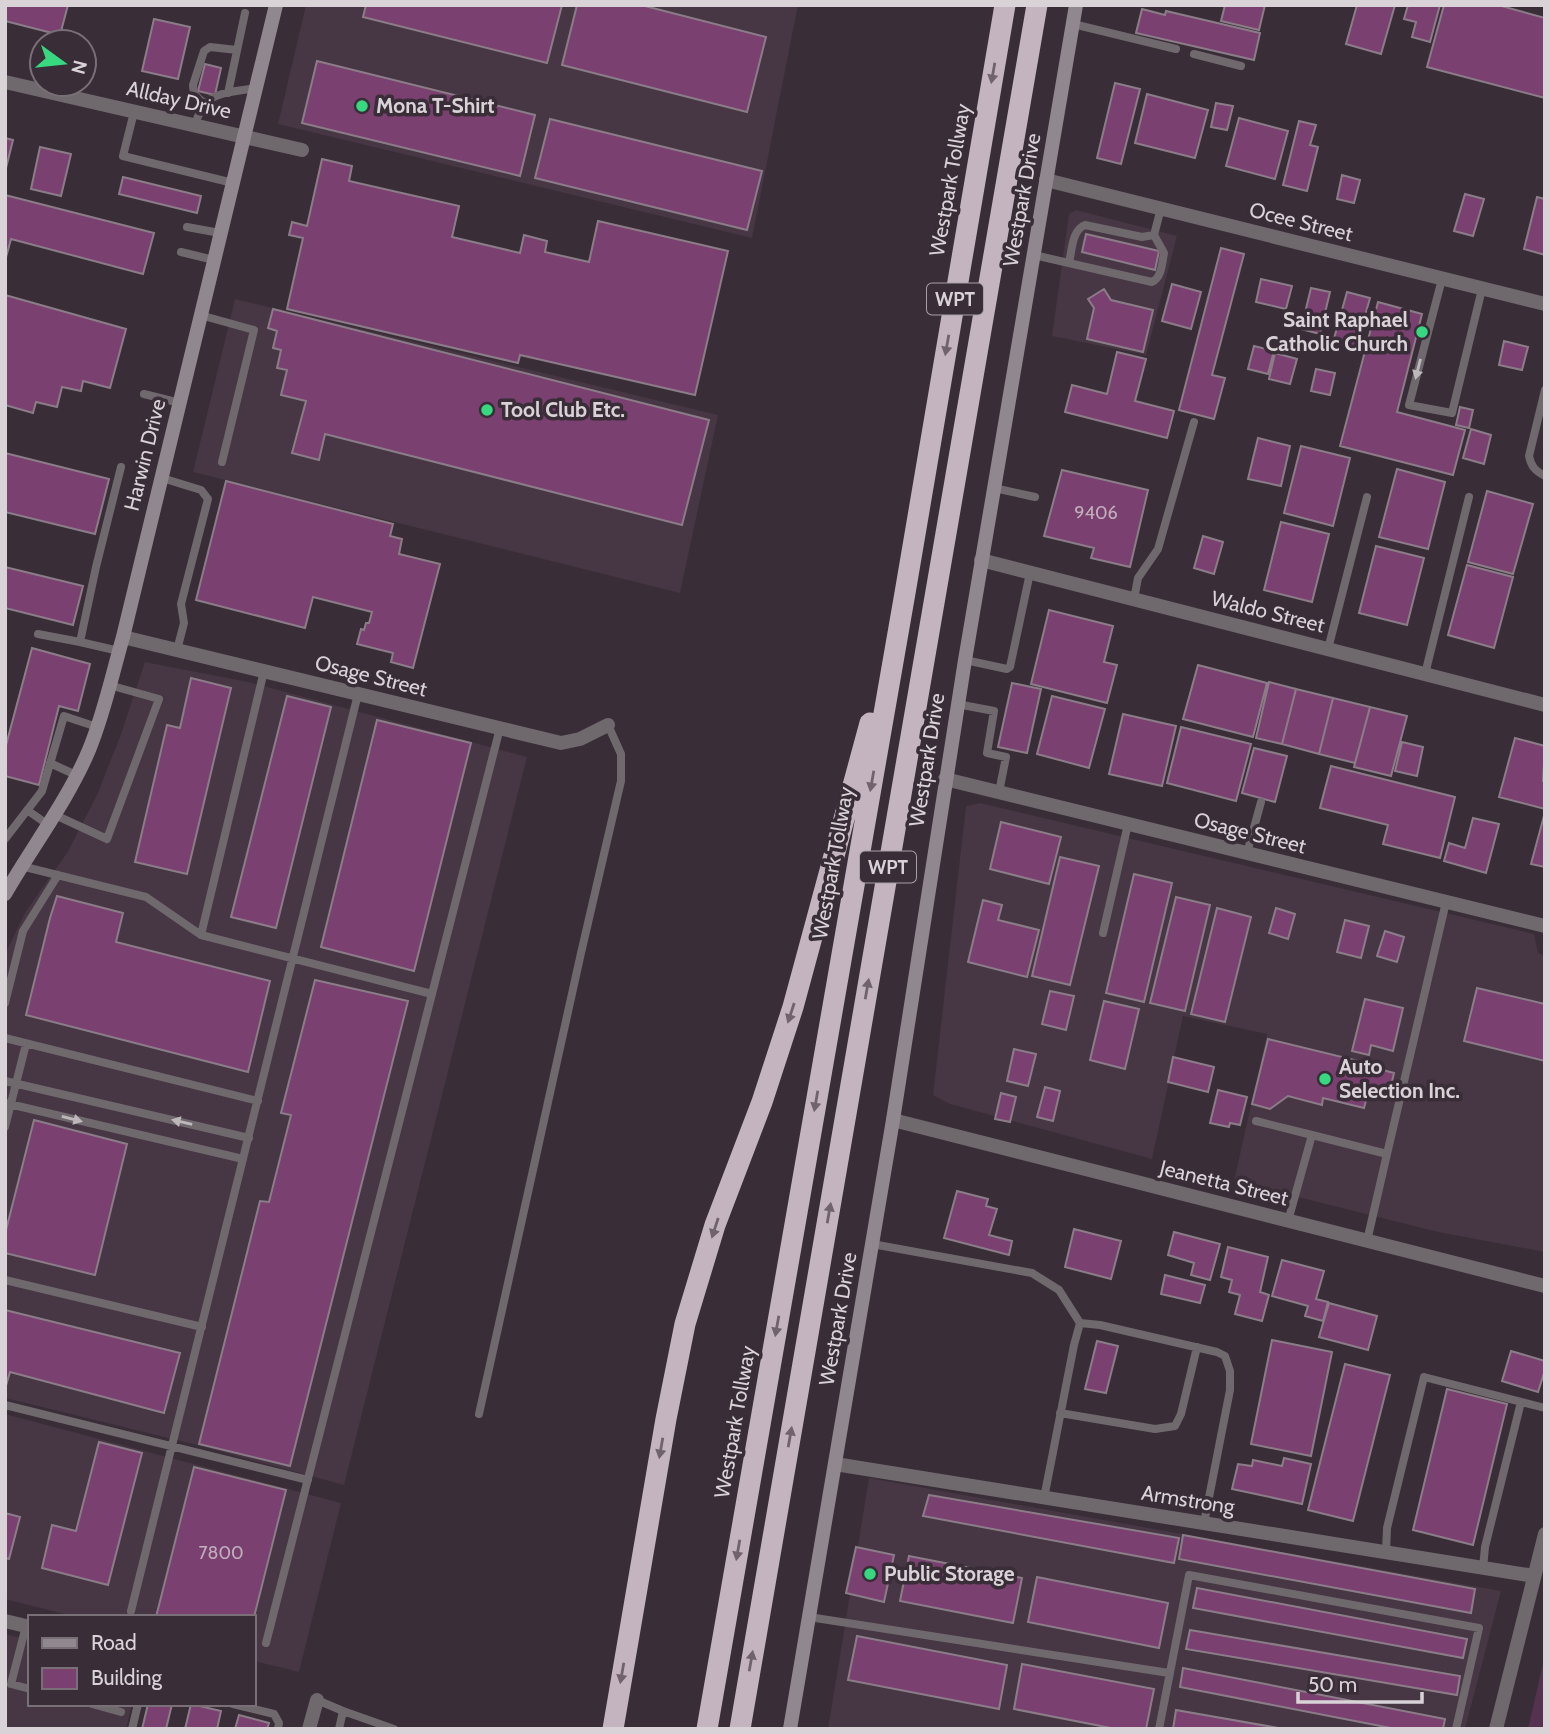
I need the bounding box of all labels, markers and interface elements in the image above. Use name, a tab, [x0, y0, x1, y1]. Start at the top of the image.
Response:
north arrow	[28, 28, 98, 98]
text: N	[66, 58, 92, 77]
one-way arrow	[987, 62, 998, 84]
street label: Allday Drive	[124, 75, 234, 124]
place label: Mona T-Shirt	[376, 93, 494, 118]
marker: Mona T-Shirt	[354, 98, 370, 114]
street label: Westpark Tollway	[924, 101, 975, 258]
street label: Westpark Drive	[997, 131, 1046, 269]
street label: Ocee Street	[1247, 197, 1355, 246]
road number: WPT	[927, 284, 983, 314]
place label: Saint Raphael Catholic Church	[1266, 307, 1408, 356]
marker: Saint Raphael Catholic Church	[1414, 324, 1430, 340]
one-way arrow	[941, 334, 952, 356]
one-way arrow	[1412, 358, 1423, 380]
street label: Harwin Drive	[119, 396, 171, 513]
place label: Tool Club Etc.	[501, 397, 625, 422]
marker: Tool Club Etc.	[479, 402, 495, 418]
house number: 9406	[1074, 502, 1118, 524]
street label: Waldo Street	[1209, 585, 1327, 638]
street label: Osage Street	[312, 650, 430, 702]
street label: Westpark Drive	[904, 691, 949, 829]
one-way arrow	[866, 770, 877, 792]
street label: Westpark Tollway	[807, 784, 858, 941]
street label: Osage Street	[1191, 807, 1309, 859]
road number: WPT	[860, 852, 916, 882]
one-way arrow	[862, 978, 873, 1000]
one-way arrow	[785, 1003, 796, 1024]
place label: Auto Selection Inc.	[1339, 1054, 1460, 1103]
marker: Auto Selection Inc.	[1317, 1071, 1333, 1087]
one-way arrow	[810, 1090, 821, 1112]
one-way arrow	[61, 1113, 83, 1124]
one-way arrow	[171, 1116, 193, 1127]
street label: Jeanetta Street	[1156, 1154, 1291, 1211]
one-way arrow	[823, 1202, 834, 1224]
one-way arrow	[709, 1217, 720, 1238]
street label: Westpark Drive	[813, 1250, 862, 1388]
one-way arrow	[771, 1315, 782, 1337]
street label: Westpark Tollway	[709, 1343, 760, 1500]
one-way arrow	[785, 1426, 796, 1448]
one-way arrow	[655, 1437, 666, 1459]
street label: Armstrong	[1140, 1480, 1237, 1519]
one-way arrow	[732, 1539, 743, 1561]
house number: 7800	[198, 1542, 244, 1564]
place label: Public Storage	[884, 1561, 1015, 1586]
marker: Public Storage	[862, 1566, 878, 1582]
legend	[28, 1615, 256, 1706]
text: Road	[91, 1630, 137, 1655]
one-way arrow	[746, 1650, 757, 1672]
scale bar	[1298, 1660, 1422, 1704]
one-way arrow	[617, 1662, 628, 1684]
text: Building	[91, 1665, 163, 1690]
text: 50 m	[1308, 1672, 1357, 1697]

